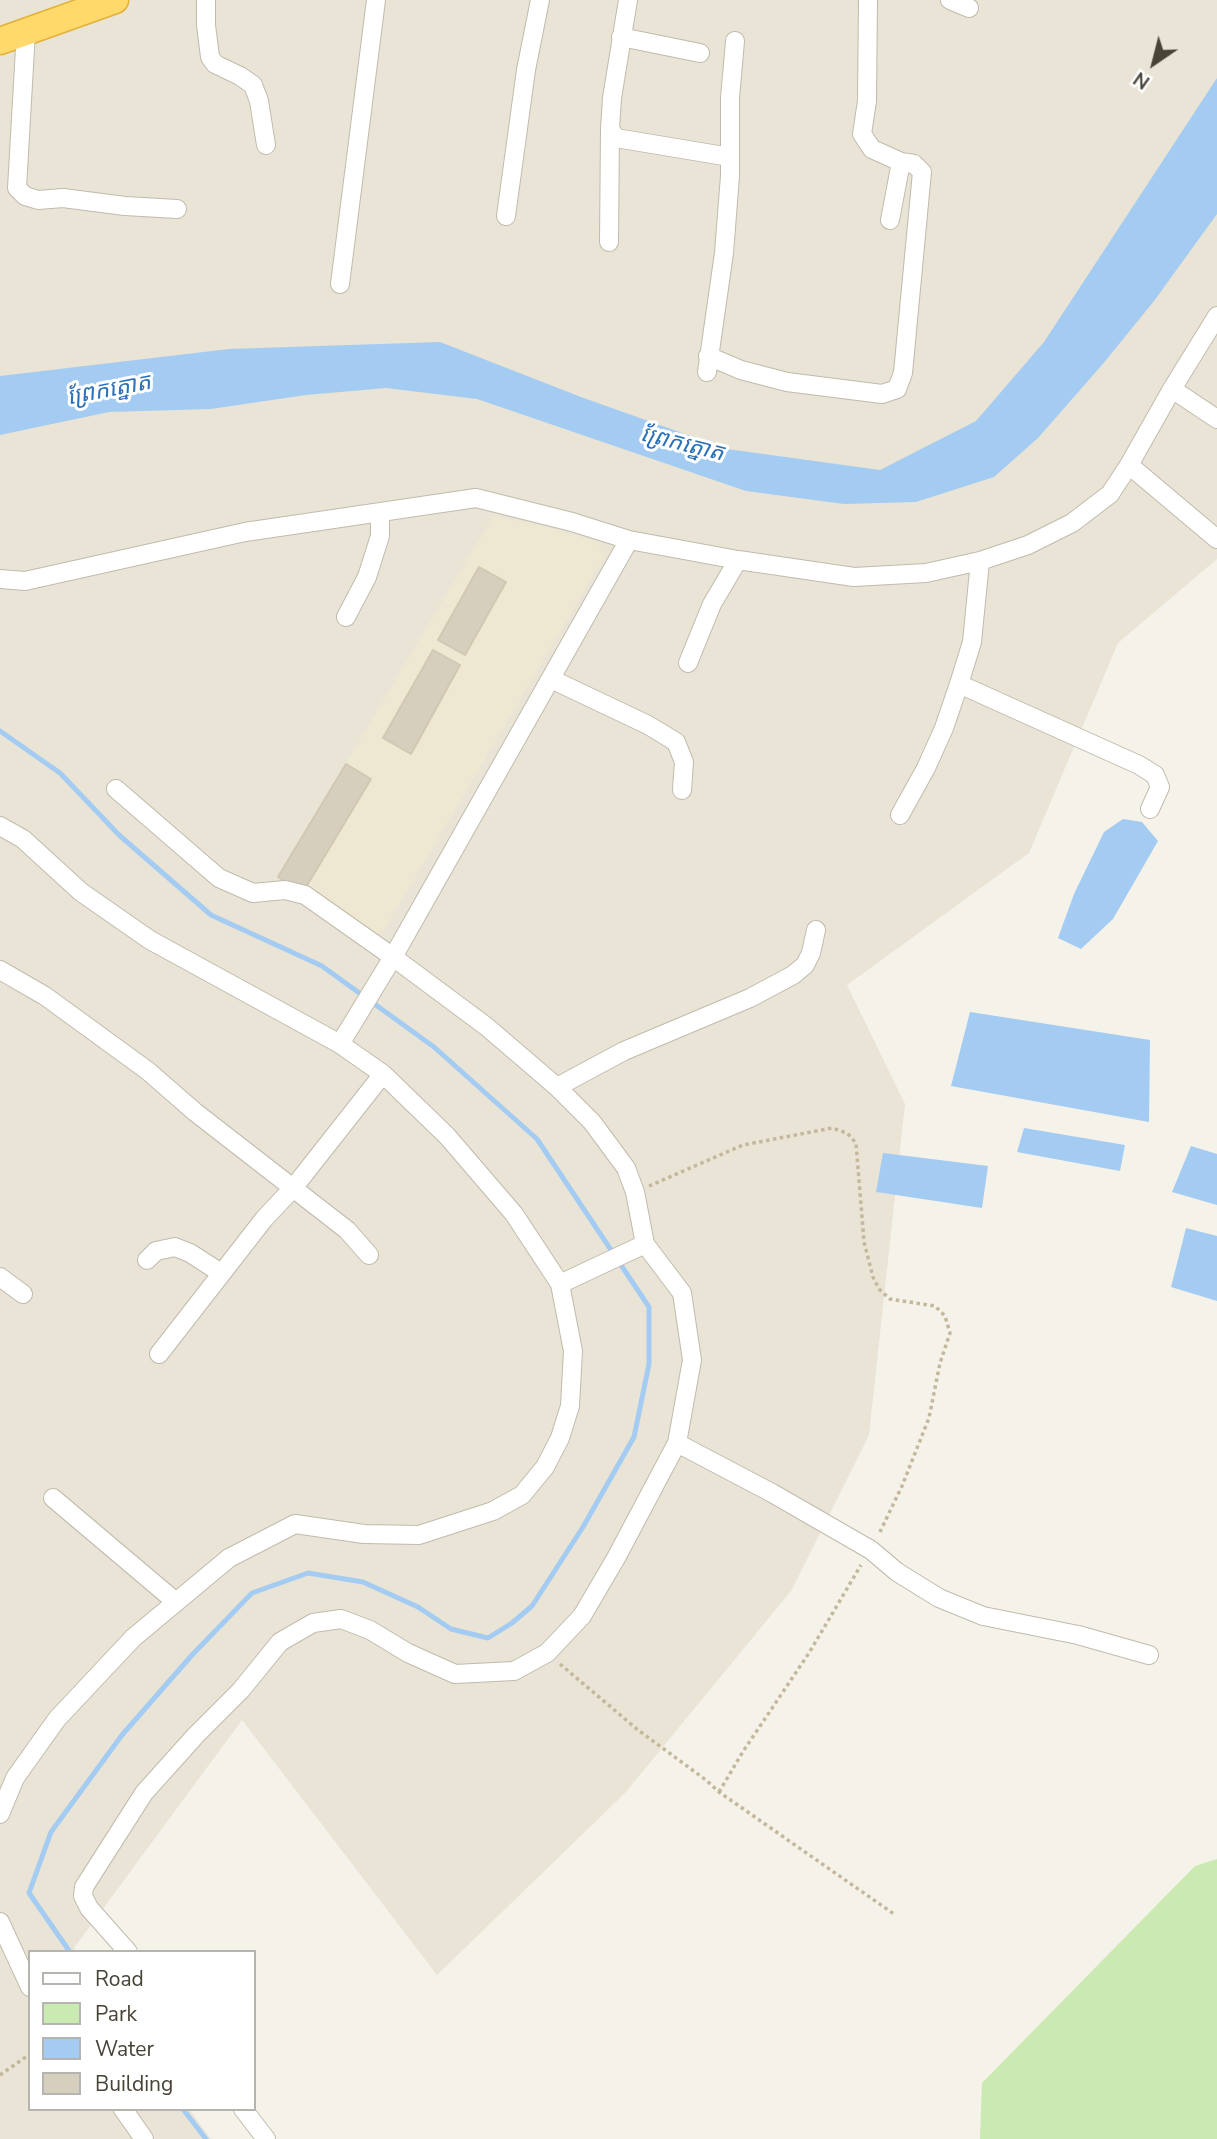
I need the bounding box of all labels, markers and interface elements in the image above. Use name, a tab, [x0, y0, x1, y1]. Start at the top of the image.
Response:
north arrow	[1119, 28, 1189, 98]
text: N	[1129, 65, 1155, 95]
water label: ព្រែកត្នោត	[65, 369, 153, 413]
water label: ព្រែកត្នោត	[637, 421, 727, 469]
legend	[28, 1950, 256, 2111]
text: Road	[95, 1965, 144, 1993]
text: Park	[95, 2000, 137, 2028]
text: Water	[95, 2035, 154, 2063]
text: Building	[95, 2070, 173, 2098]

